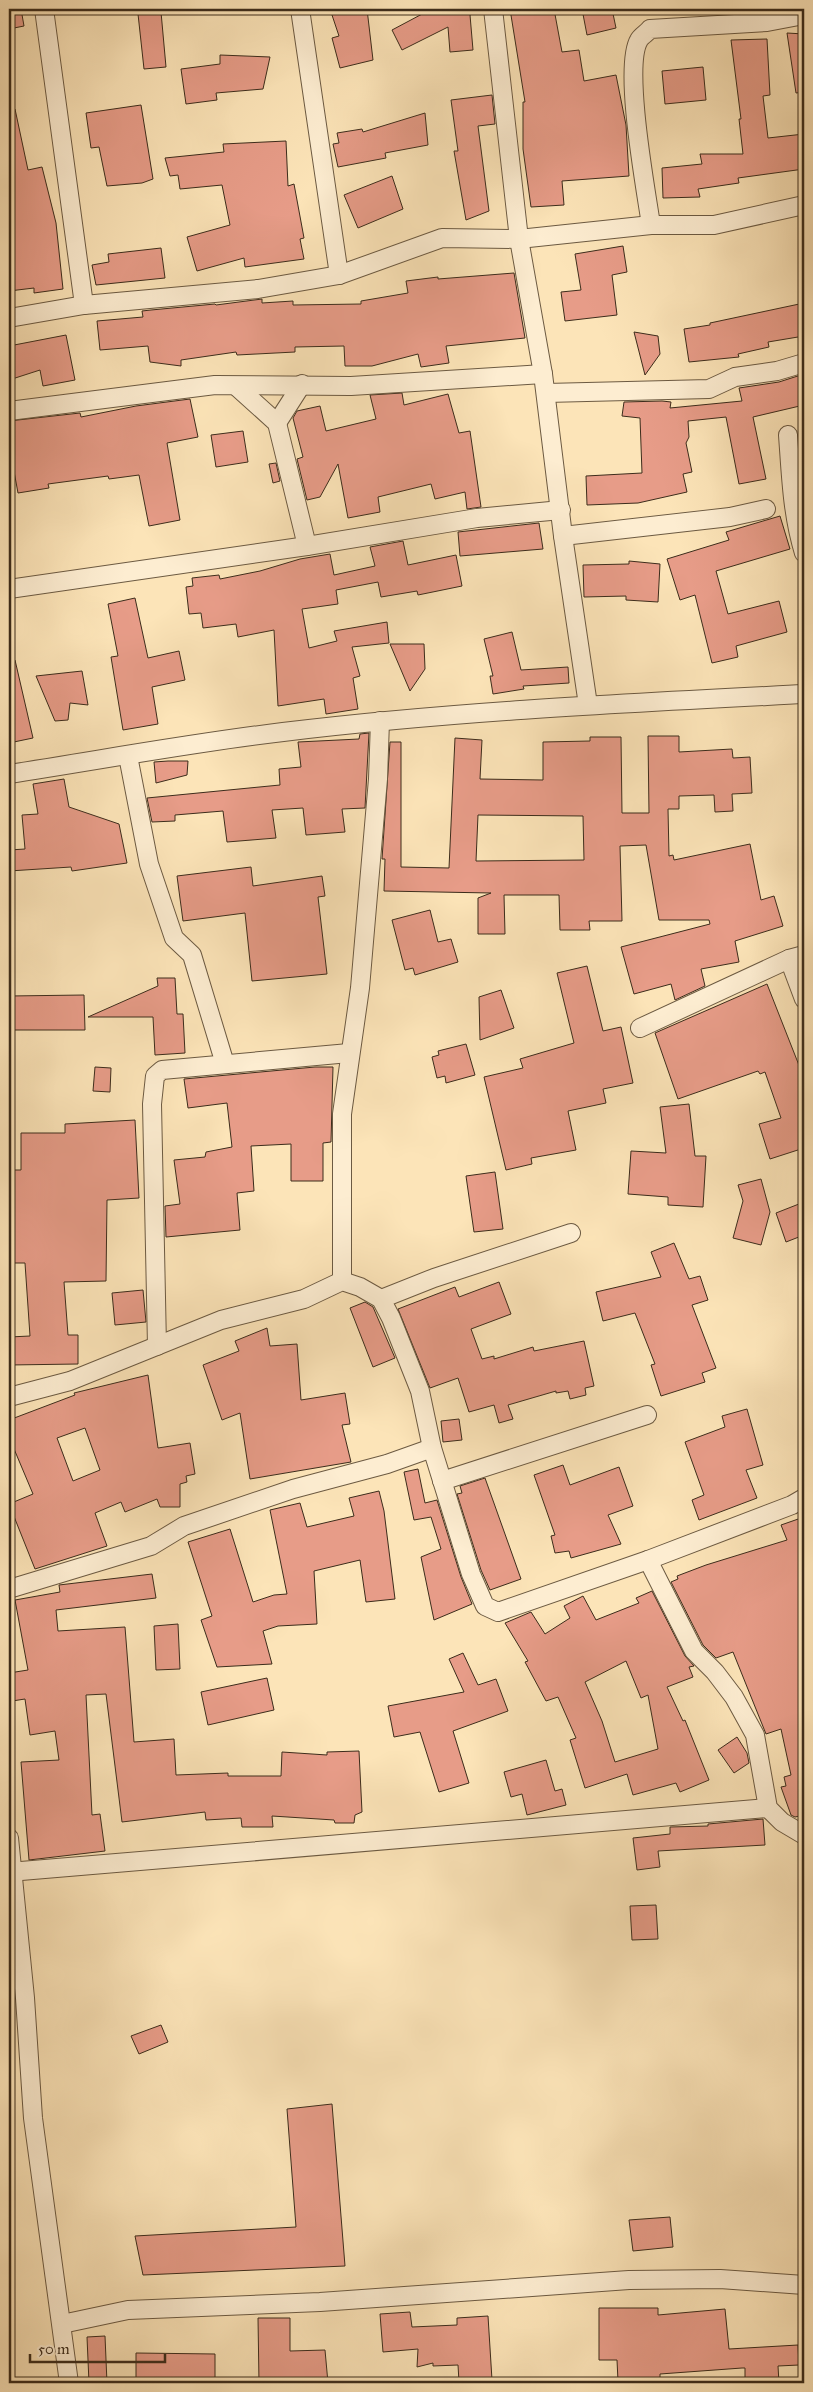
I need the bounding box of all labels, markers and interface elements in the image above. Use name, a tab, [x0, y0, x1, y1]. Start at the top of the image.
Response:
scale bar	[30, 2332, 165, 2364]
text: 50 m	[38, 2340, 70, 2358]

